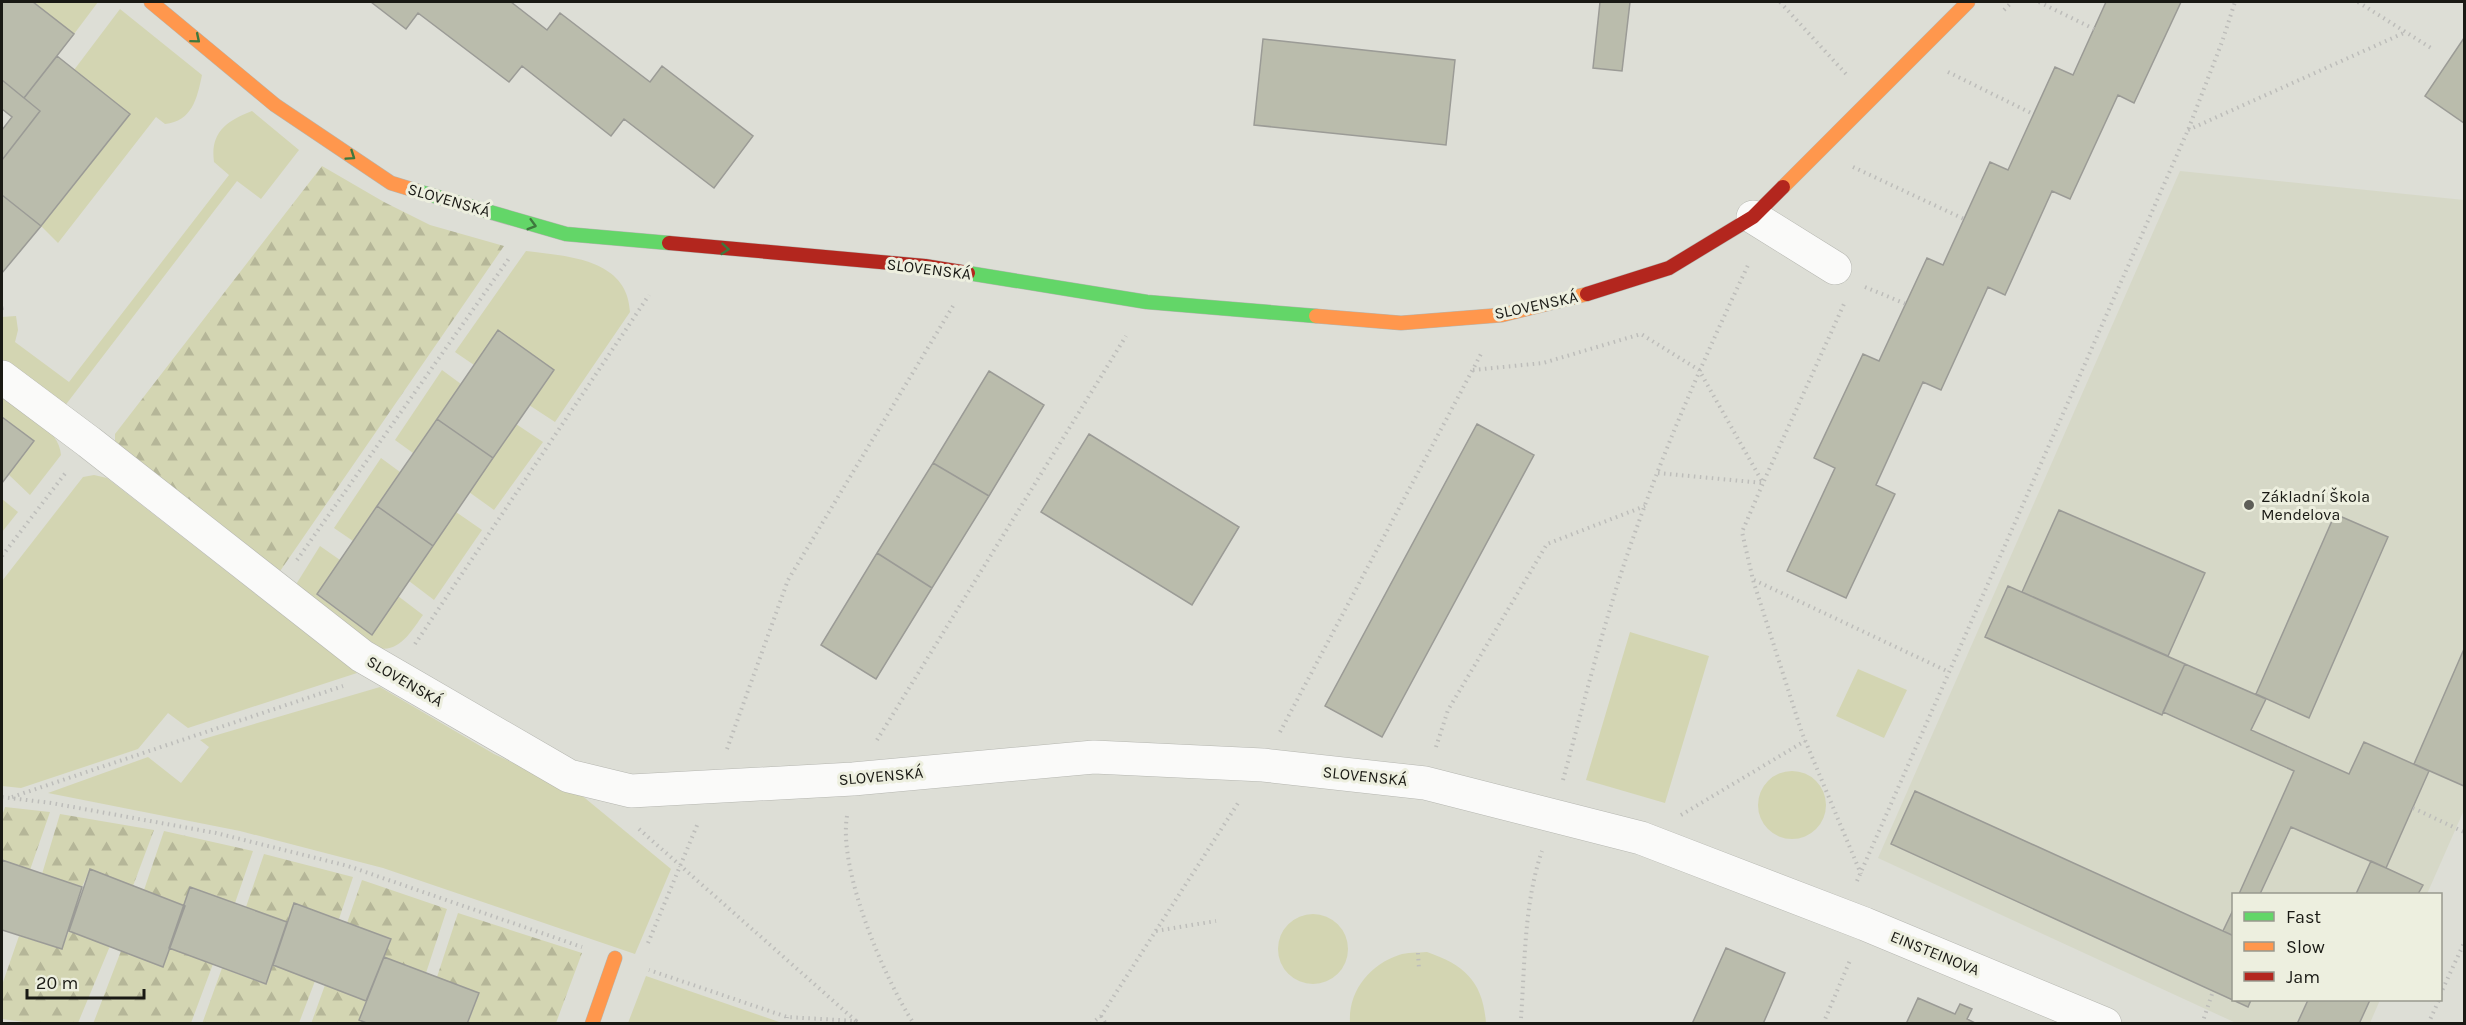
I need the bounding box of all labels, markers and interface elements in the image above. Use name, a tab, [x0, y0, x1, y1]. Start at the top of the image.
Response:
one-way arrow	[189, 32, 200, 43]
one-way arrow	[344, 149, 355, 160]
street label: SLOVENSKÁ	[406, 179, 492, 221]
one-way arrow	[526, 218, 537, 230]
one-way arrow	[720, 242, 729, 255]
street label: SLOVENSKÁ	[886, 254, 972, 284]
street label: SLOVENSKÁ	[1493, 287, 1579, 323]
place label: Základní Škola Mendelova	[2261, 487, 2370, 524]
marker: Základní Škola Mendelova	[2242, 498, 2256, 512]
street label: SLOVENSKÁ	[363, 652, 447, 710]
street label: SLOVENSKÁ	[1322, 762, 1408, 790]
street label: SLOVENSKÁ	[838, 763, 924, 789]
legend	[2232, 893, 2442, 1001]
text: Fast	[2286, 906, 2321, 928]
street label: EINSTEINOVA	[1888, 927, 1982, 979]
text: Slow	[2286, 936, 2325, 958]
scale bar	[27, 962, 144, 1000]
text: Jam	[2286, 966, 2320, 988]
text: 20 m	[36, 972, 78, 994]

